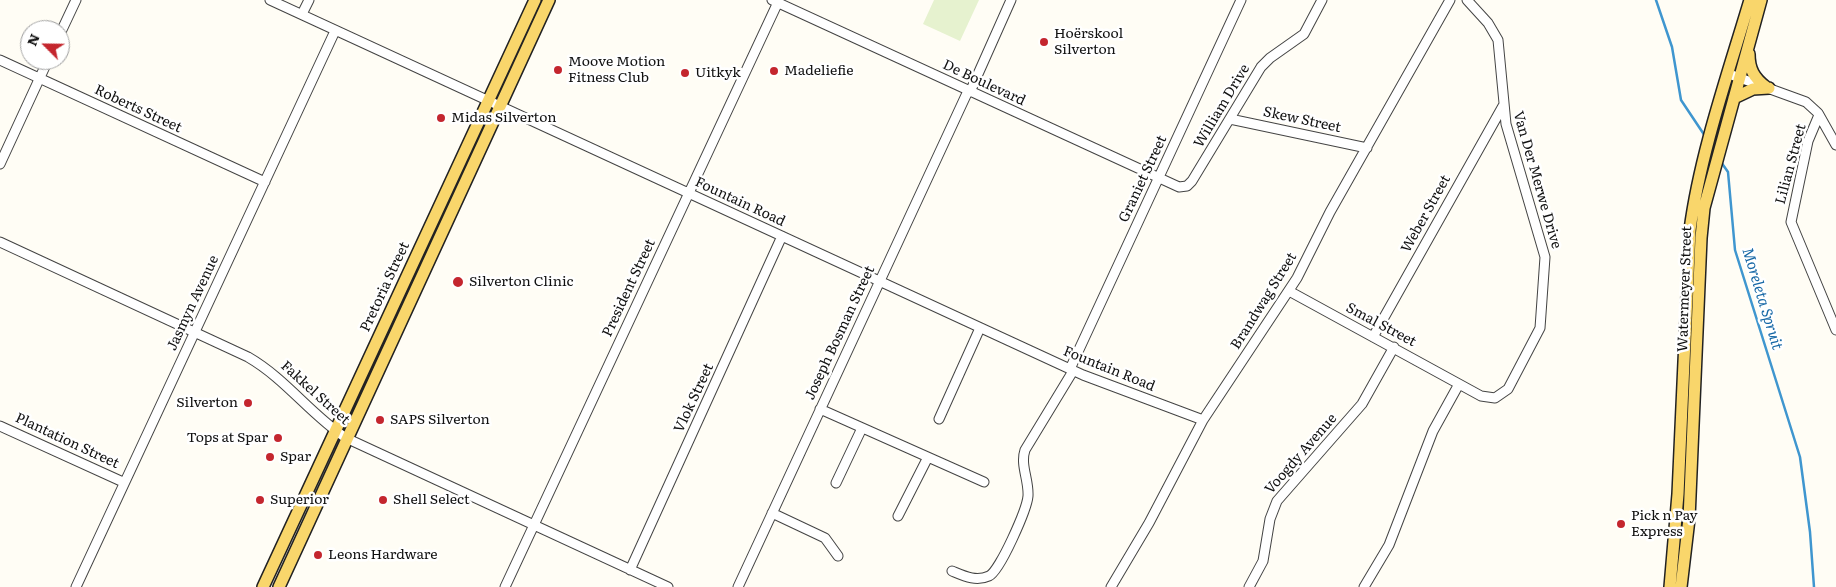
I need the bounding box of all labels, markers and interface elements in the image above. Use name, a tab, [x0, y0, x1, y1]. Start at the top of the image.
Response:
north arrow	[20, 20, 70, 70]
place label: Hoërskool Silverton	[1054, 26, 1123, 58]
text: N	[21, 30, 44, 49]
marker: Hoërskool Silverton	[1038, 36, 1050, 48]
place label: Moove Motion Fitness Club	[568, 54, 665, 86]
street label: De Boulevard	[940, 57, 1028, 109]
street label: William Drive	[1191, 61, 1253, 151]
place label: Madeliefie	[784, 63, 854, 79]
marker: Moove Motion Fitness Club	[552, 64, 564, 76]
place label: Uitkyk	[695, 65, 741, 81]
marker: Madeliefie	[768, 65, 780, 77]
marker: Uitkyk	[679, 67, 691, 79]
street label: Roberts Street	[92, 81, 184, 137]
street label: Skew Street	[1262, 104, 1342, 136]
street label: Van Der Merwe Drive	[1509, 109, 1565, 251]
place label: Midas Silverton	[451, 110, 557, 126]
marker: Midas Silverton	[435, 112, 447, 124]
street label: Lilian Street	[1772, 122, 1810, 206]
street label: Graniet Street	[1116, 133, 1170, 225]
street label: Weber Street	[1398, 172, 1454, 256]
street label: Fountain Road	[692, 174, 788, 230]
street label: Watermeyer Street	[1674, 226, 1696, 352]
street label: President Street	[599, 236, 659, 340]
street label: Pretoria Street	[357, 239, 413, 335]
water label: Moreleta Spruit	[1738, 246, 1786, 352]
street label: Brandwag Street	[1227, 250, 1301, 352]
street label: Jasmyn Avenue	[164, 253, 222, 353]
street label: Joseph Bosman Street	[802, 263, 878, 403]
place label: Silverton Clinic	[469, 274, 574, 290]
marker: Silverton Clinic	[451, 275, 465, 289]
street label: Smal Street	[1343, 299, 1419, 351]
street label: Fountain Road	[1061, 343, 1157, 395]
street label: Fakkel Street	[277, 358, 353, 428]
street label: Vlok Street	[671, 361, 717, 435]
place label: Silverton	[176, 395, 238, 411]
marker: Silverton	[242, 397, 254, 409]
street label: Plantation Street	[12, 410, 122, 472]
street label: Voogdy Avenue	[1262, 410, 1340, 498]
place label: SAPS Silverton	[390, 412, 490, 428]
marker: SAPS Silverton	[374, 414, 386, 426]
place label: Tops at Spar	[186, 430, 268, 446]
marker: Tops at Spar	[272, 432, 284, 444]
place label: Spar	[280, 449, 311, 465]
marker: Spar	[264, 451, 276, 463]
place label: Superior	[270, 492, 329, 508]
place label: Shell Select	[393, 492, 470, 508]
marker: Superior	[254, 494, 266, 506]
marker: Shell Select	[377, 494, 389, 506]
place label: Pick n Pay Express	[1631, 508, 1698, 540]
marker: Pick n Pay Express	[1615, 518, 1627, 530]
place label: Leons Hardware	[328, 547, 438, 563]
marker: Leons Hardware	[312, 549, 324, 561]

